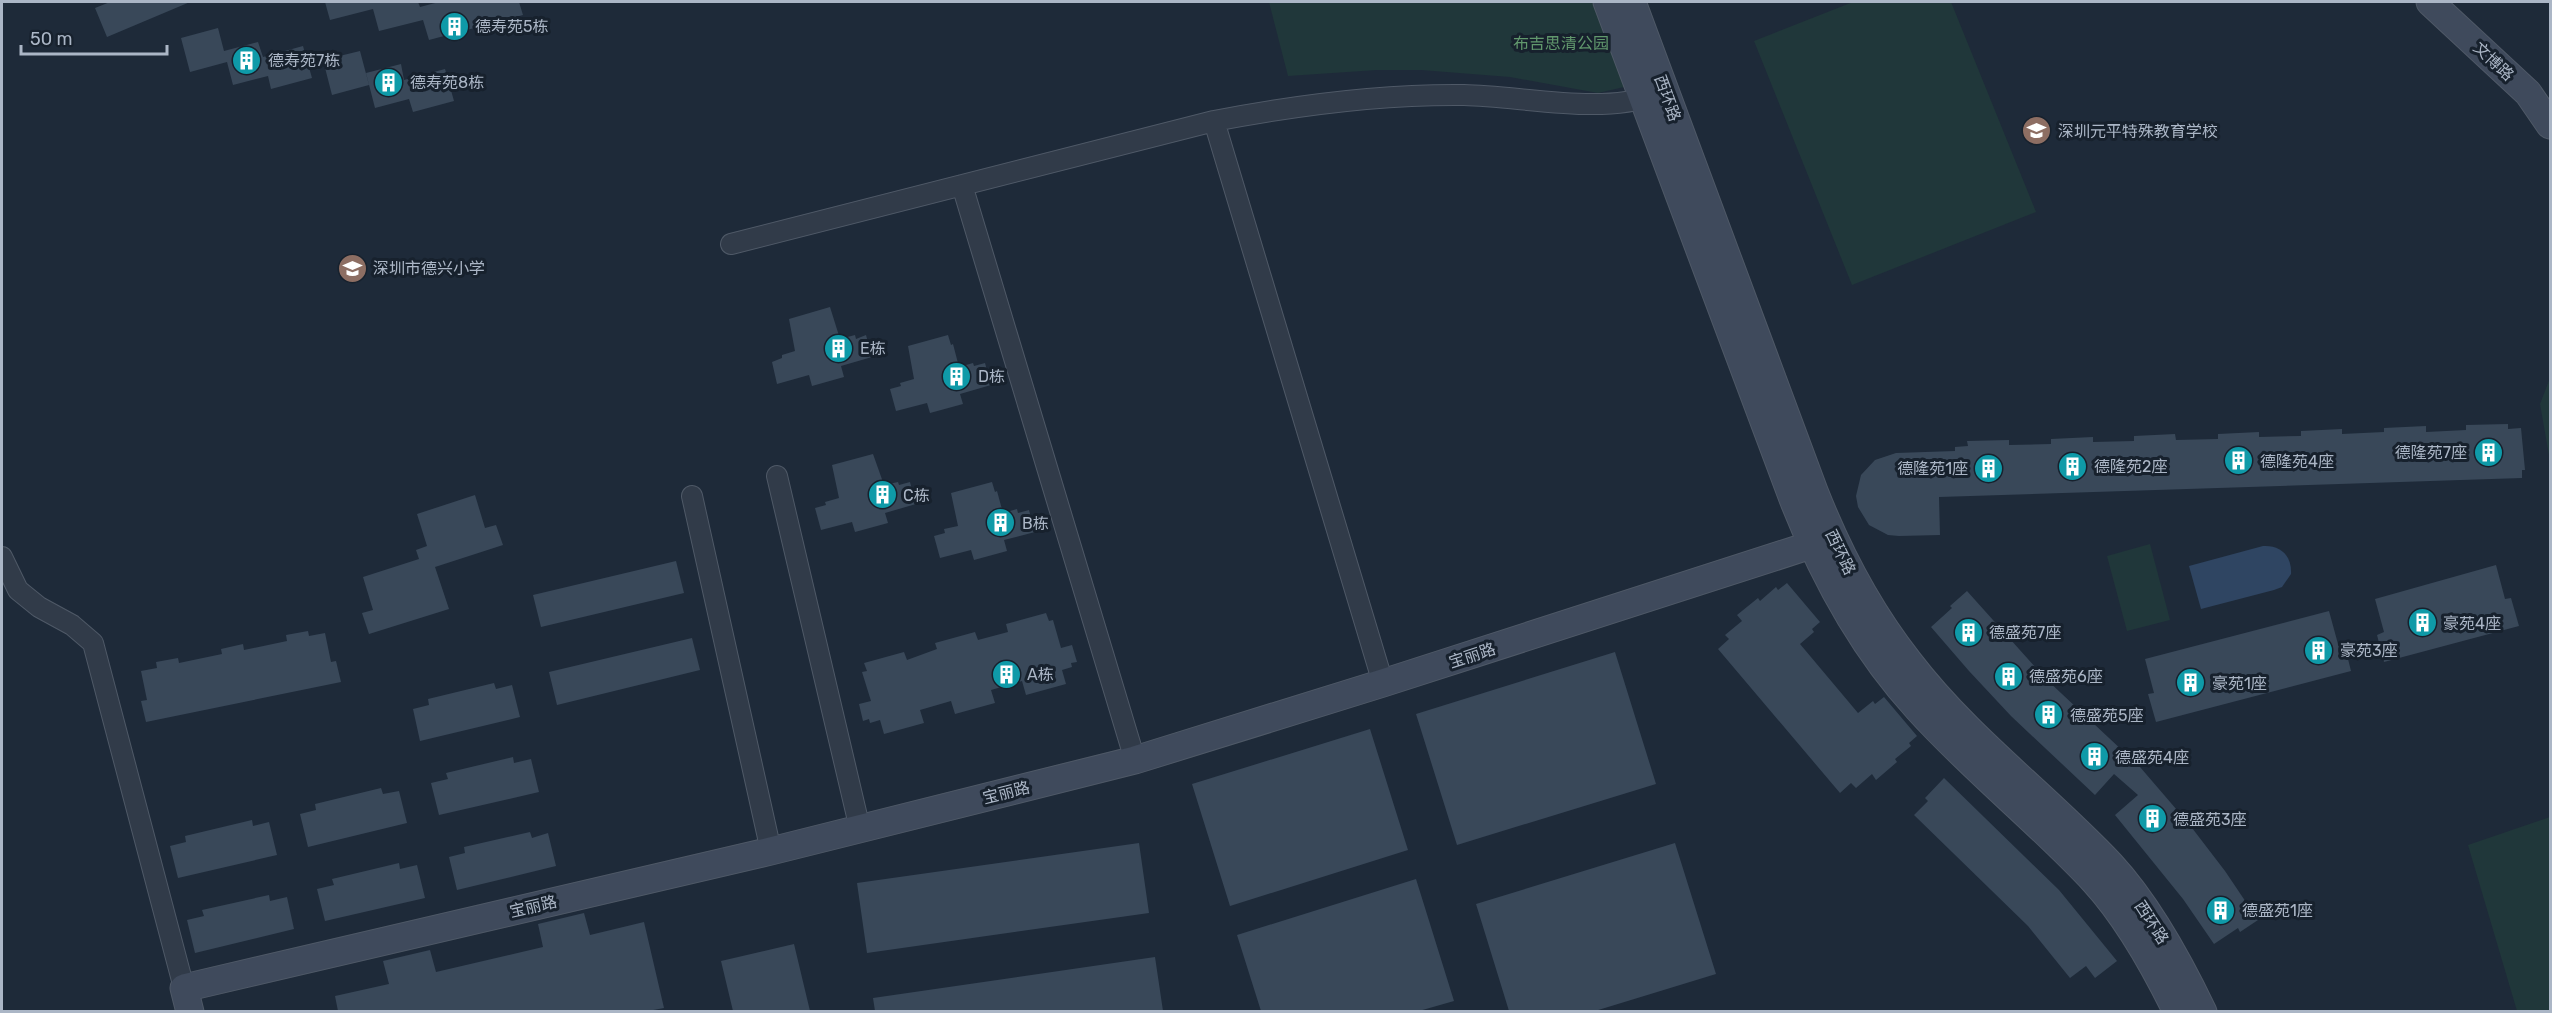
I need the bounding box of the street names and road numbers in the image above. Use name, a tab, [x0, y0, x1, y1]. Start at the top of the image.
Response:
street label: 文博路	[2470, 38, 2518, 85]
street label: 西环路	[1650, 72, 1685, 124]
street label: 西环路	[1821, 526, 1860, 578]
street label: 宝丽路	[1446, 639, 1498, 672]
street label: 宝丽路	[981, 777, 1032, 808]
street label: 宝丽路	[508, 892, 559, 921]
street label: 西环路	[2131, 897, 2173, 948]

